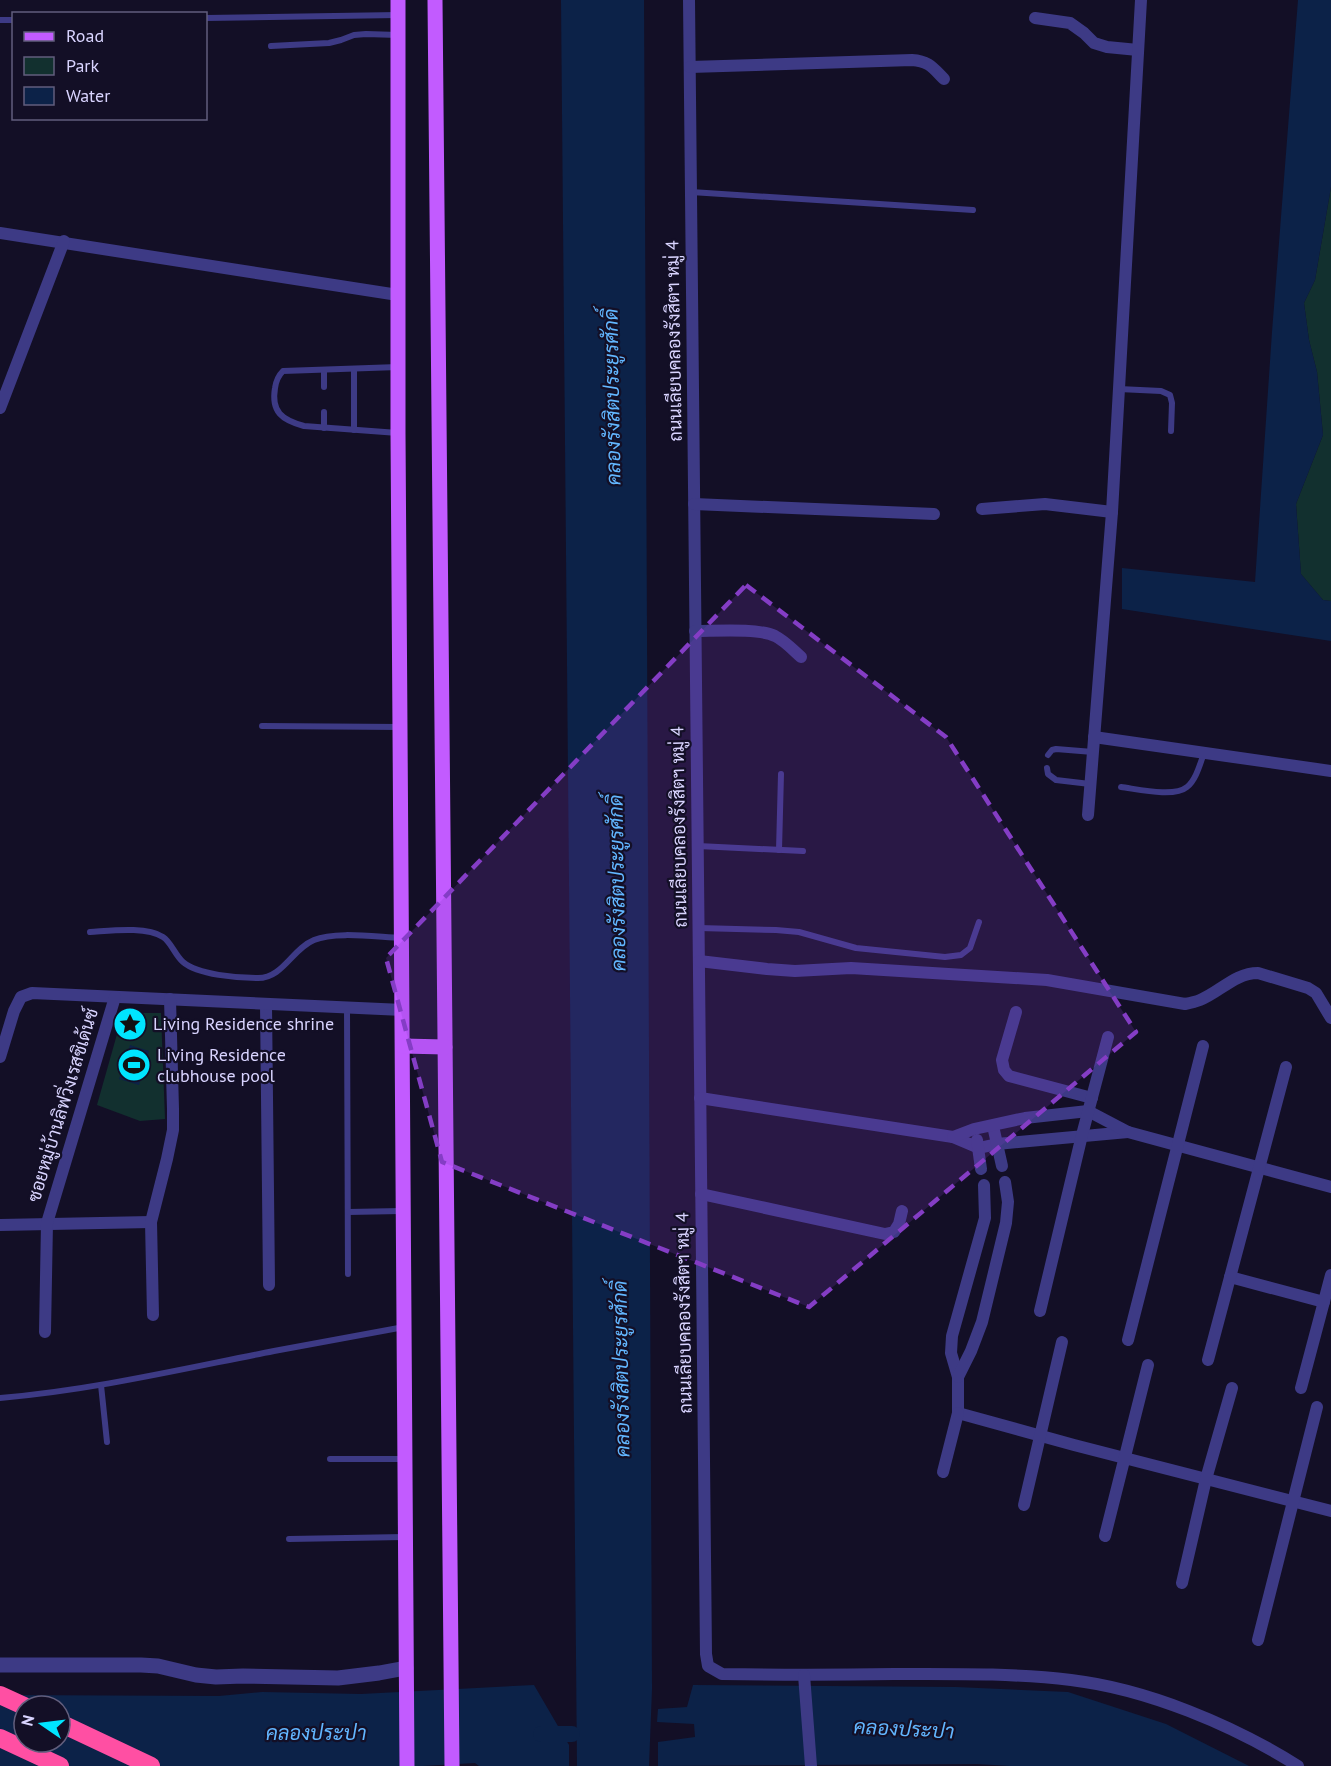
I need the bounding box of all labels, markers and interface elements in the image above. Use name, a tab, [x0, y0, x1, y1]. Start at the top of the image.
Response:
legend	[12, 12, 207, 120]
text: Road	[66, 24, 104, 47]
text: Park	[66, 54, 99, 77]
text: Water	[66, 84, 110, 107]
street label: ถนนเลียบคลองรังสิตฯ หมู่ 4	[659, 240, 689, 442]
water label: คลองรังสิตประยูรศักดิ์	[592, 305, 629, 486]
street label: ถนนเลียบคลองรังสิตฯ หมู่ 4	[664, 726, 694, 928]
water label: คลองรังสิตประยูรศักดิ์	[597, 791, 634, 972]
street label: ซอยหมู่บ้านลิฟวิ่งเรสซิเด้นซ์	[19, 1004, 105, 1205]
place icon: Living Residence shrine	[112, 1006, 148, 1042]
place label: Living Residence shrine	[153, 1012, 334, 1035]
place label: Living Residence clubhouse pool	[157, 1043, 286, 1087]
sports icon: Living Residence clubhouse pool	[116, 1047, 152, 1083]
street label: ถนนเลียบคลองรังสิตฯ หมู่ 4	[669, 1212, 699, 1414]
water label: คลองรังสิตประยูรศักดิ์	[601, 1277, 638, 1458]
north arrow	[12, 1694, 72, 1754]
text: N	[16, 1713, 38, 1728]
water label: คลองประปา	[853, 1713, 955, 1745]
water label: คลองประปา	[266, 1720, 366, 1746]

